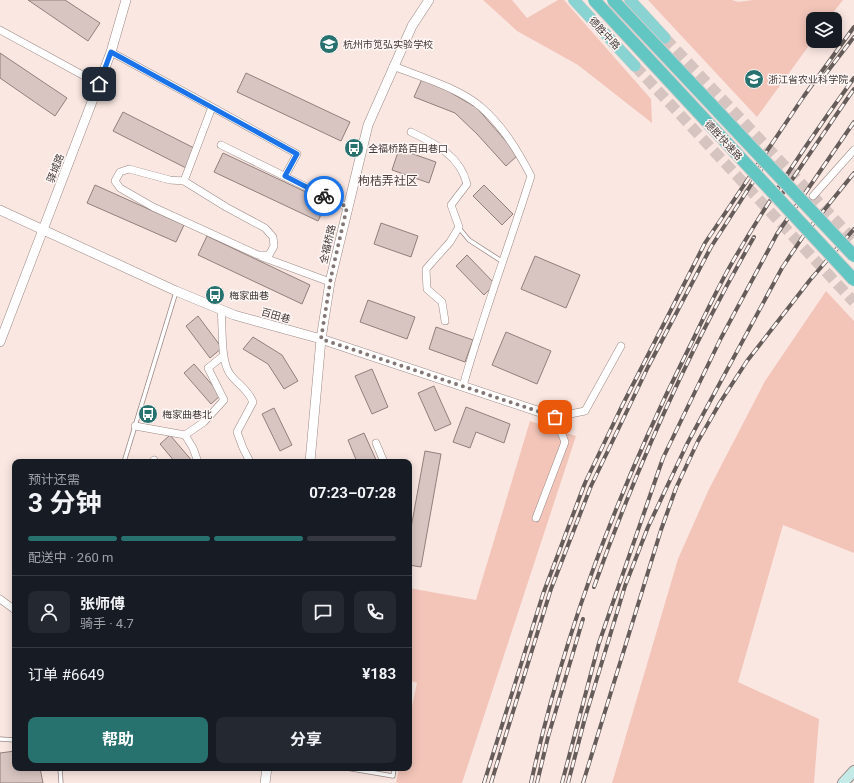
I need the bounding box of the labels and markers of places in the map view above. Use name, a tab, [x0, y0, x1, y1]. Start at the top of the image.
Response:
school or university icon: 杭州市笕弘实验学校	[318, 33, 340, 55]
place label: 杭州市笕弘实验学校	[343, 39, 433, 50]
pin	[82, 67, 116, 101]
school or university icon: 浙江省农业科学院	[743, 68, 765, 90]
place label: 浙江省农业科学院	[768, 74, 848, 85]
bus stop icon: 全福桥路百田巷口	[343, 137, 365, 159]
place label: 全福桥路百田巷口	[368, 143, 448, 154]
bus stop icon: 梅家曲巷	[204, 284, 226, 306]
place label: 梅家曲巷	[229, 290, 269, 301]
pin	[538, 400, 572, 434]
bus stop icon: 梅家曲巷北	[137, 403, 159, 425]
place label: 梅家曲巷北	[162, 409, 212, 420]

